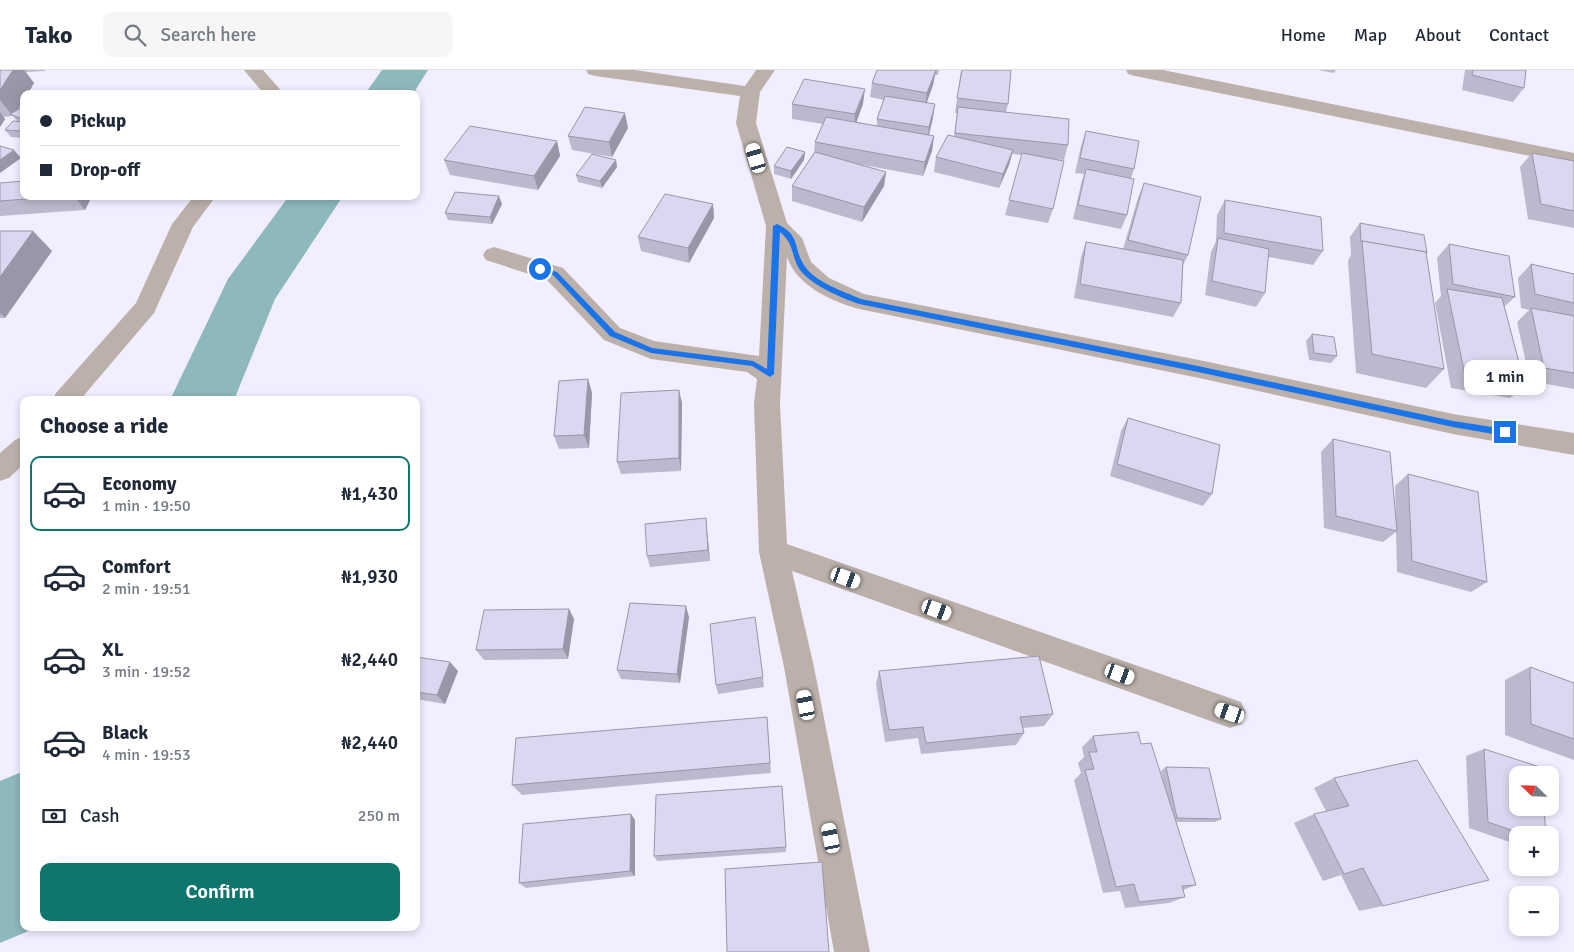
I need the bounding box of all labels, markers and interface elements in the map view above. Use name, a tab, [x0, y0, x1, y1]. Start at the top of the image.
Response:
search box	[103, 12, 453, 57]
text: Tako	[25, 20, 73, 50]
icon: search	[121, 21, 149, 49]
text: Search here	[161, 23, 256, 47]
text: Home	[1281, 24, 1326, 46]
text: Map	[1354, 24, 1387, 46]
text: About	[1415, 24, 1461, 46]
text: Contact	[1489, 24, 1549, 46]
text: Pickup	[70, 109, 126, 133]
car	[744, 141, 767, 175]
text: Drop-off	[70, 158, 140, 182]
route start	[529, 258, 551, 280]
callout: 1 min	[1464, 360, 1546, 394]
text: 1 min	[1486, 367, 1524, 387]
text: Choose a ride	[40, 412, 168, 439]
route end	[1494, 421, 1516, 443]
icon: car	[42, 471, 87, 516]
text: Economy	[102, 472, 176, 496]
text: ₦1,430	[341, 482, 398, 506]
text: 1 min · 19:50	[102, 496, 191, 516]
icon: car	[42, 554, 87, 599]
text: Comfort	[102, 555, 171, 579]
text: ₦1,930	[341, 565, 398, 589]
car	[829, 566, 862, 590]
text: 2 min · 19:51	[102, 579, 191, 599]
car	[920, 598, 953, 622]
icon: car	[42, 637, 87, 682]
text: XL	[102, 638, 124, 662]
text: ₦2,440	[341, 648, 398, 672]
text: 3 min · 19:52	[102, 662, 191, 682]
car	[1103, 662, 1136, 686]
car	[795, 689, 816, 721]
car	[1213, 701, 1246, 725]
icon: car	[42, 720, 87, 765]
text: Black	[102, 721, 148, 745]
text: ₦2,440	[341, 731, 398, 755]
text: 4 min · 19:53	[102, 745, 191, 765]
north arrow	[1509, 766, 1559, 816]
map controls	[1509, 766, 1559, 936]
icon: cash	[40, 802, 68, 830]
text: Cash	[80, 804, 120, 828]
text: 250 m	[358, 806, 400, 826]
car	[820, 822, 841, 854]
button: +	[1509, 826, 1559, 876]
button: Confirm	[40, 863, 400, 921]
button: −	[1509, 886, 1559, 936]

